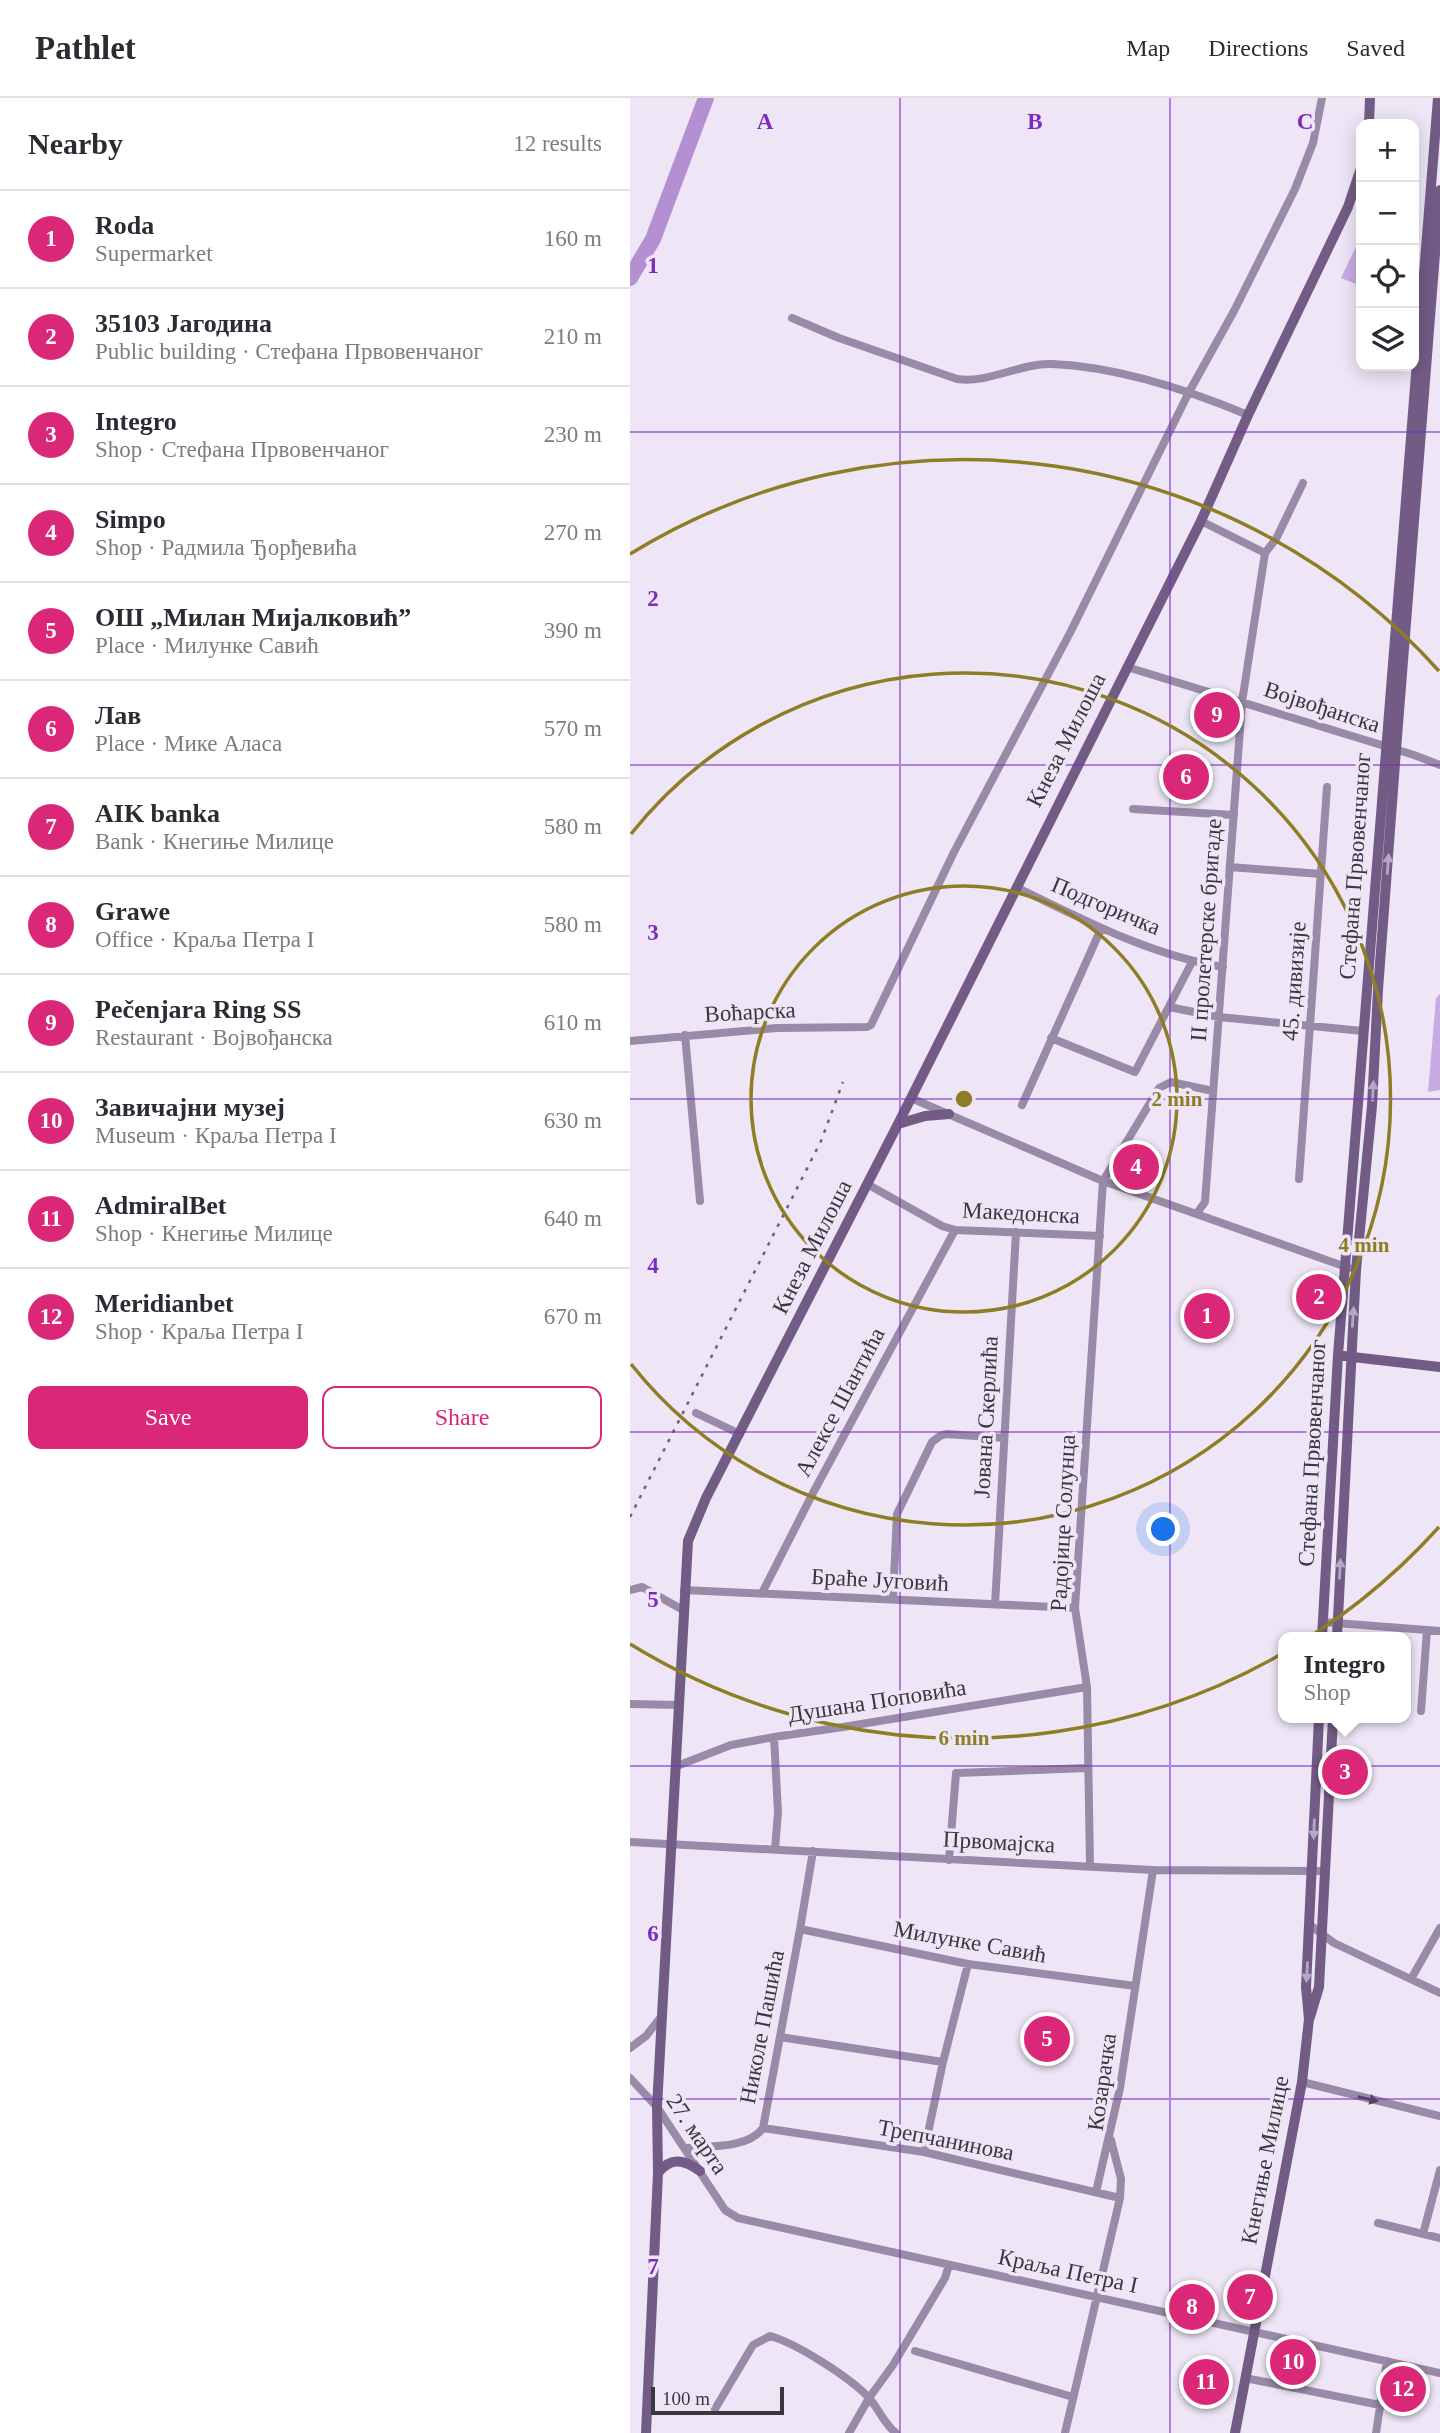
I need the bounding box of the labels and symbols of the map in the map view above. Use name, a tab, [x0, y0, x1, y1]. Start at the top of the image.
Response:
text: A	[757, 109, 774, 134]
text: B	[1027, 109, 1043, 134]
text: C	[1297, 109, 1313, 134]
text: 1	[647, 253, 659, 278]
text: 2	[647, 586, 659, 611]
street label: Кнеза Милоша	[1022, 669, 1110, 811]
street label: Војвођанска	[1261, 677, 1383, 737]
pin: 9	[1194, 689, 1240, 741]
pin: 6	[1163, 751, 1209, 803]
street label: Стефана Првовенчаног	[1335, 752, 1375, 980]
street label: II пролетерске бригаде	[1186, 818, 1226, 1042]
one-way arrow	[1383, 853, 1394, 875]
street label: Подгоричка	[1048, 872, 1164, 940]
text: 3	[647, 920, 659, 945]
street label: 45. дивизије	[1277, 920, 1311, 1042]
street label: Воћарска	[704, 997, 796, 1027]
one-way arrow	[1368, 1080, 1379, 1102]
centre of rings	[952, 1087, 976, 1111]
text: 2 min	[1152, 1087, 1203, 1111]
pin: 4	[1113, 1141, 1159, 1193]
street label: Кнеза Милоша	[768, 1176, 856, 1318]
street label: Македонска	[961, 1197, 1081, 1229]
text: 4 min	[1339, 1233, 1390, 1257]
text: 4	[647, 1253, 659, 1278]
pin: 2	[1296, 1271, 1342, 1323]
pin: 1	[1184, 1290, 1230, 1342]
one-way arrow	[1348, 1306, 1359, 1328]
street label: Алексе Шантића	[790, 1323, 890, 1481]
street label: Јована Скерлића	[969, 1335, 1003, 1499]
street label: Стефана Првовенчаног	[1294, 1339, 1330, 1567]
street label: Радојице Солунца	[1046, 1434, 1080, 1612]
your location	[1146, 1512, 1180, 1546]
one-way arrow	[1335, 1558, 1346, 1580]
street label: Браће Југовић	[811, 1564, 950, 1596]
text: 5	[647, 1587, 659, 1612]
street label: Душана Поповића	[786, 1675, 968, 1727]
text: 6 min	[939, 1726, 990, 1750]
pin: 3	[1322, 1746, 1368, 1798]
one-way arrow	[1309, 1818, 1320, 1840]
street label: Првомајска	[942, 1827, 1056, 1857]
street label: Милунке Савић	[892, 1916, 1049, 1968]
text: 6	[647, 1921, 659, 1946]
street label: Николе Пашића	[735, 1948, 789, 2106]
one-way arrow	[1302, 1961, 1313, 1983]
pin: 5	[1024, 2013, 1070, 2065]
street label: Козарачка	[1083, 2032, 1121, 2132]
street label: Кнегиње Милице	[1236, 2074, 1294, 2246]
street label: 27. марта	[661, 2089, 733, 2179]
one-way arrow	[1357, 2094, 1379, 2105]
street label: Трепчанинова	[876, 2115, 1016, 2165]
street label: Краља Петра I	[996, 2244, 1140, 2298]
text: 7	[647, 2254, 659, 2279]
pin: 7	[1227, 2271, 1273, 2323]
pin: 8	[1169, 2281, 1215, 2333]
pin: 10	[1270, 2336, 1316, 2388]
pin: 11	[1183, 2356, 1229, 2408]
pin: 12	[1380, 2363, 1426, 2415]
scale bar	[651, 2384, 784, 2416]

